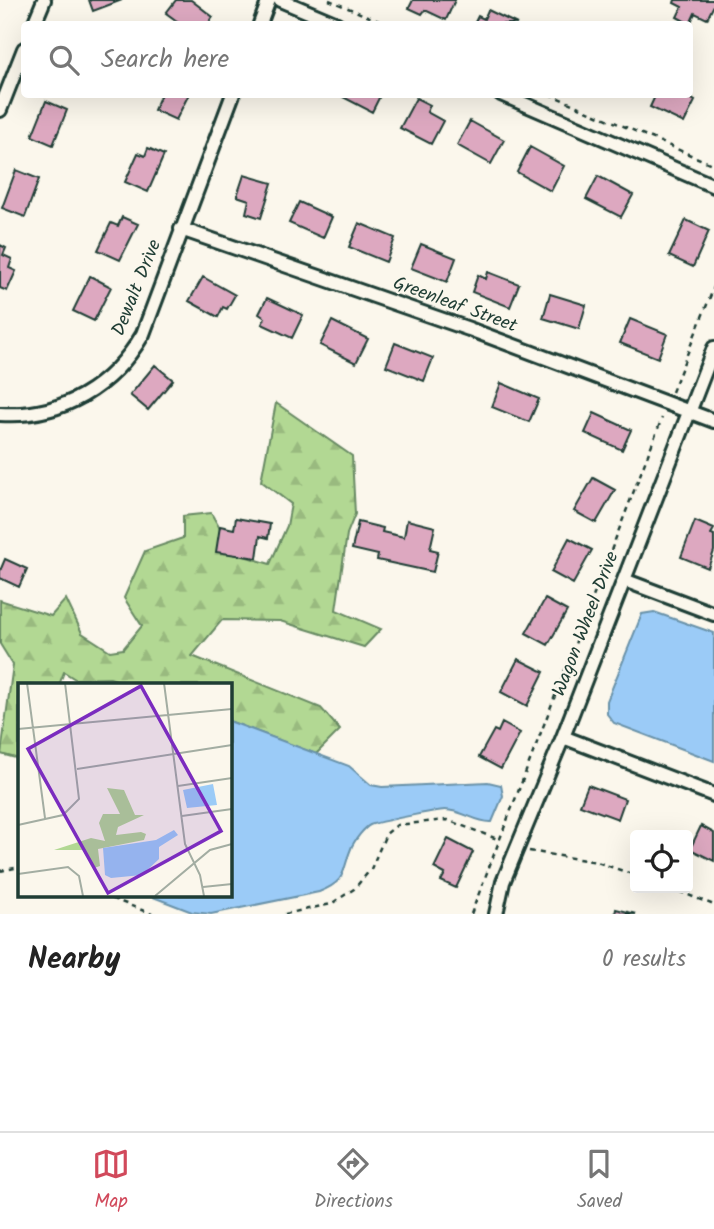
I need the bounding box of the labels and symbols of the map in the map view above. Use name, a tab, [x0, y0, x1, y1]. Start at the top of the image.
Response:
street label: Dewalt Drive	[104, 235, 170, 341]
street label: Greenleaf Street	[389, 269, 522, 342]
street label: Wagon Wheel Drive	[545, 547, 628, 701]
inset map	[18, 683, 231, 897]

